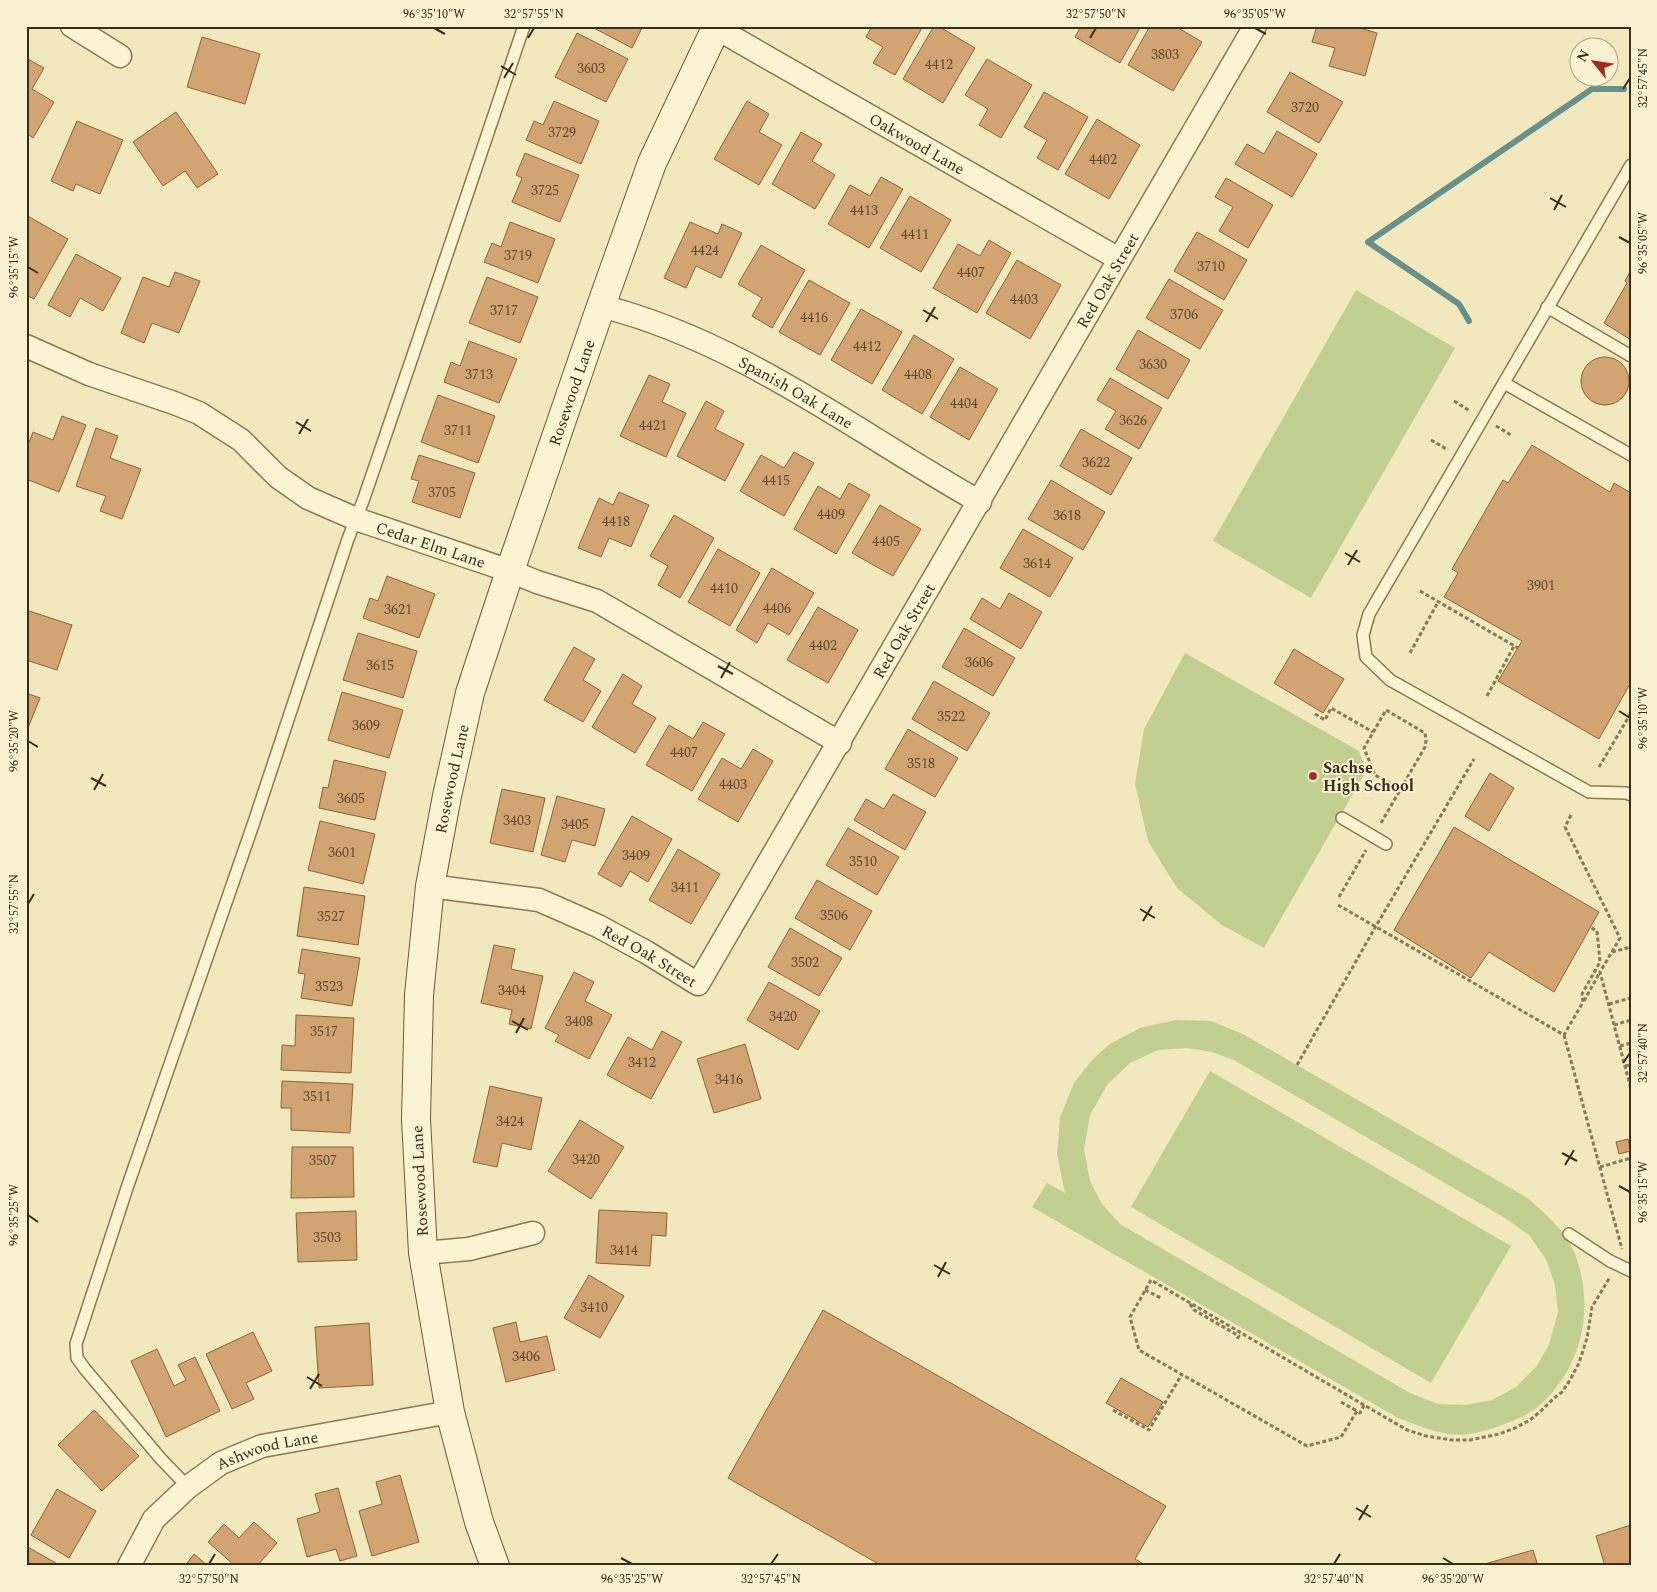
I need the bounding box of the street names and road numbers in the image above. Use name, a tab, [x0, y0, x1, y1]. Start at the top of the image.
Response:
street label: Oakwood Lane	[864, 107, 969, 181]
street label: Red Oak Street	[1071, 228, 1145, 333]
street label: Rosewood Lane	[543, 336, 602, 449]
street label: Spanish Oak Lane	[734, 350, 857, 435]
street label: Cedar Elm Lane	[373, 516, 489, 575]
street label: Red Oak Street	[867, 578, 942, 683]
street label: Rosewood Lane	[429, 722, 476, 836]
street label: Red Oak Street	[597, 919, 702, 994]
street label: Rosewood Lane	[405, 1125, 435, 1237]
street label: Ashwood Lane	[213, 1425, 320, 1477]

